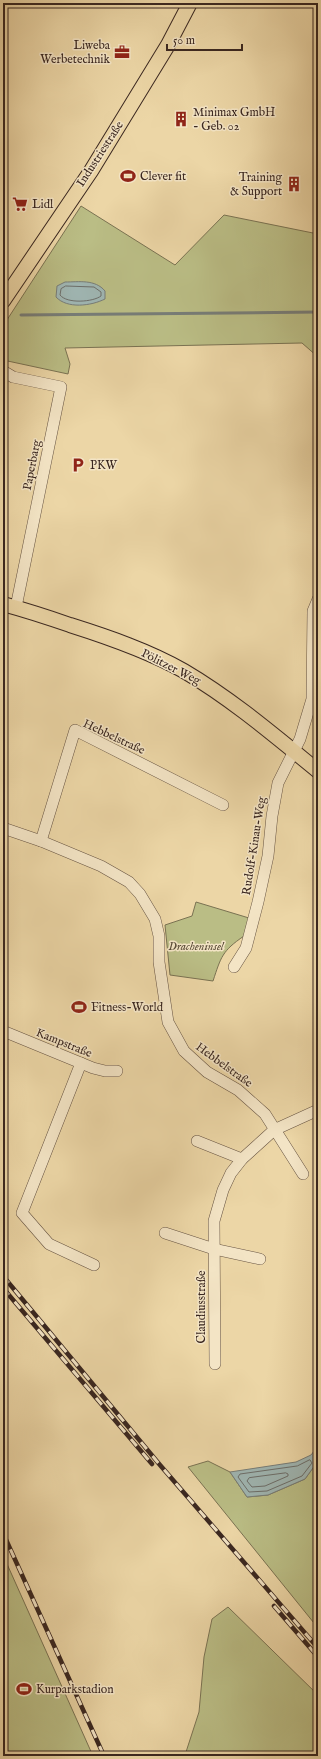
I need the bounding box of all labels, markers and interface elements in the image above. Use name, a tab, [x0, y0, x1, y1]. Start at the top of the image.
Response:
scale bar	[167, 26, 242, 52]
text: 50 m	[173, 33, 195, 48]
place label: Liweba Werbetechnik	[40, 38, 111, 67]
office icon: Liweba Werbetechnik	[113, 43, 131, 61]
place label: Minimax GmbH - Geb. 02	[193, 105, 275, 134]
building icon: Minimax GmbH - Geb. 02	[172, 110, 190, 128]
street label: Industriestraße	[73, 118, 127, 190]
sports icon: Clever fit	[119, 167, 137, 185]
place label: Clever fit	[140, 169, 186, 184]
place label: Training & Support	[230, 170, 282, 200]
building icon: Training & Support	[285, 175, 303, 193]
supermarket icon: Lidl	[11, 195, 29, 213]
place label: Lidl	[32, 197, 54, 212]
street label: Paperbarg	[20, 438, 45, 492]
parking icon: PKW	[69, 456, 87, 474]
place label: PKW	[90, 458, 118, 473]
street label: Pölitzer Weg	[139, 646, 204, 689]
street label: Hebbelstraße	[81, 716, 148, 758]
street label: Rudolf-Kinau-Weg	[239, 795, 269, 896]
park label: Dracheninsel	[168, 939, 225, 954]
sports icon: Fitness-World	[70, 998, 88, 1016]
place label: Fitness-World	[91, 1000, 164, 1015]
street label: Kampstraße	[33, 1025, 95, 1062]
street label: Hebbelstraße	[193, 1039, 256, 1091]
street label: Claudiusstraße	[194, 1270, 209, 1343]
sports icon: Kurparkstadion	[15, 1680, 33, 1698]
place label: Kurparkstadion	[36, 1682, 114, 1698]

